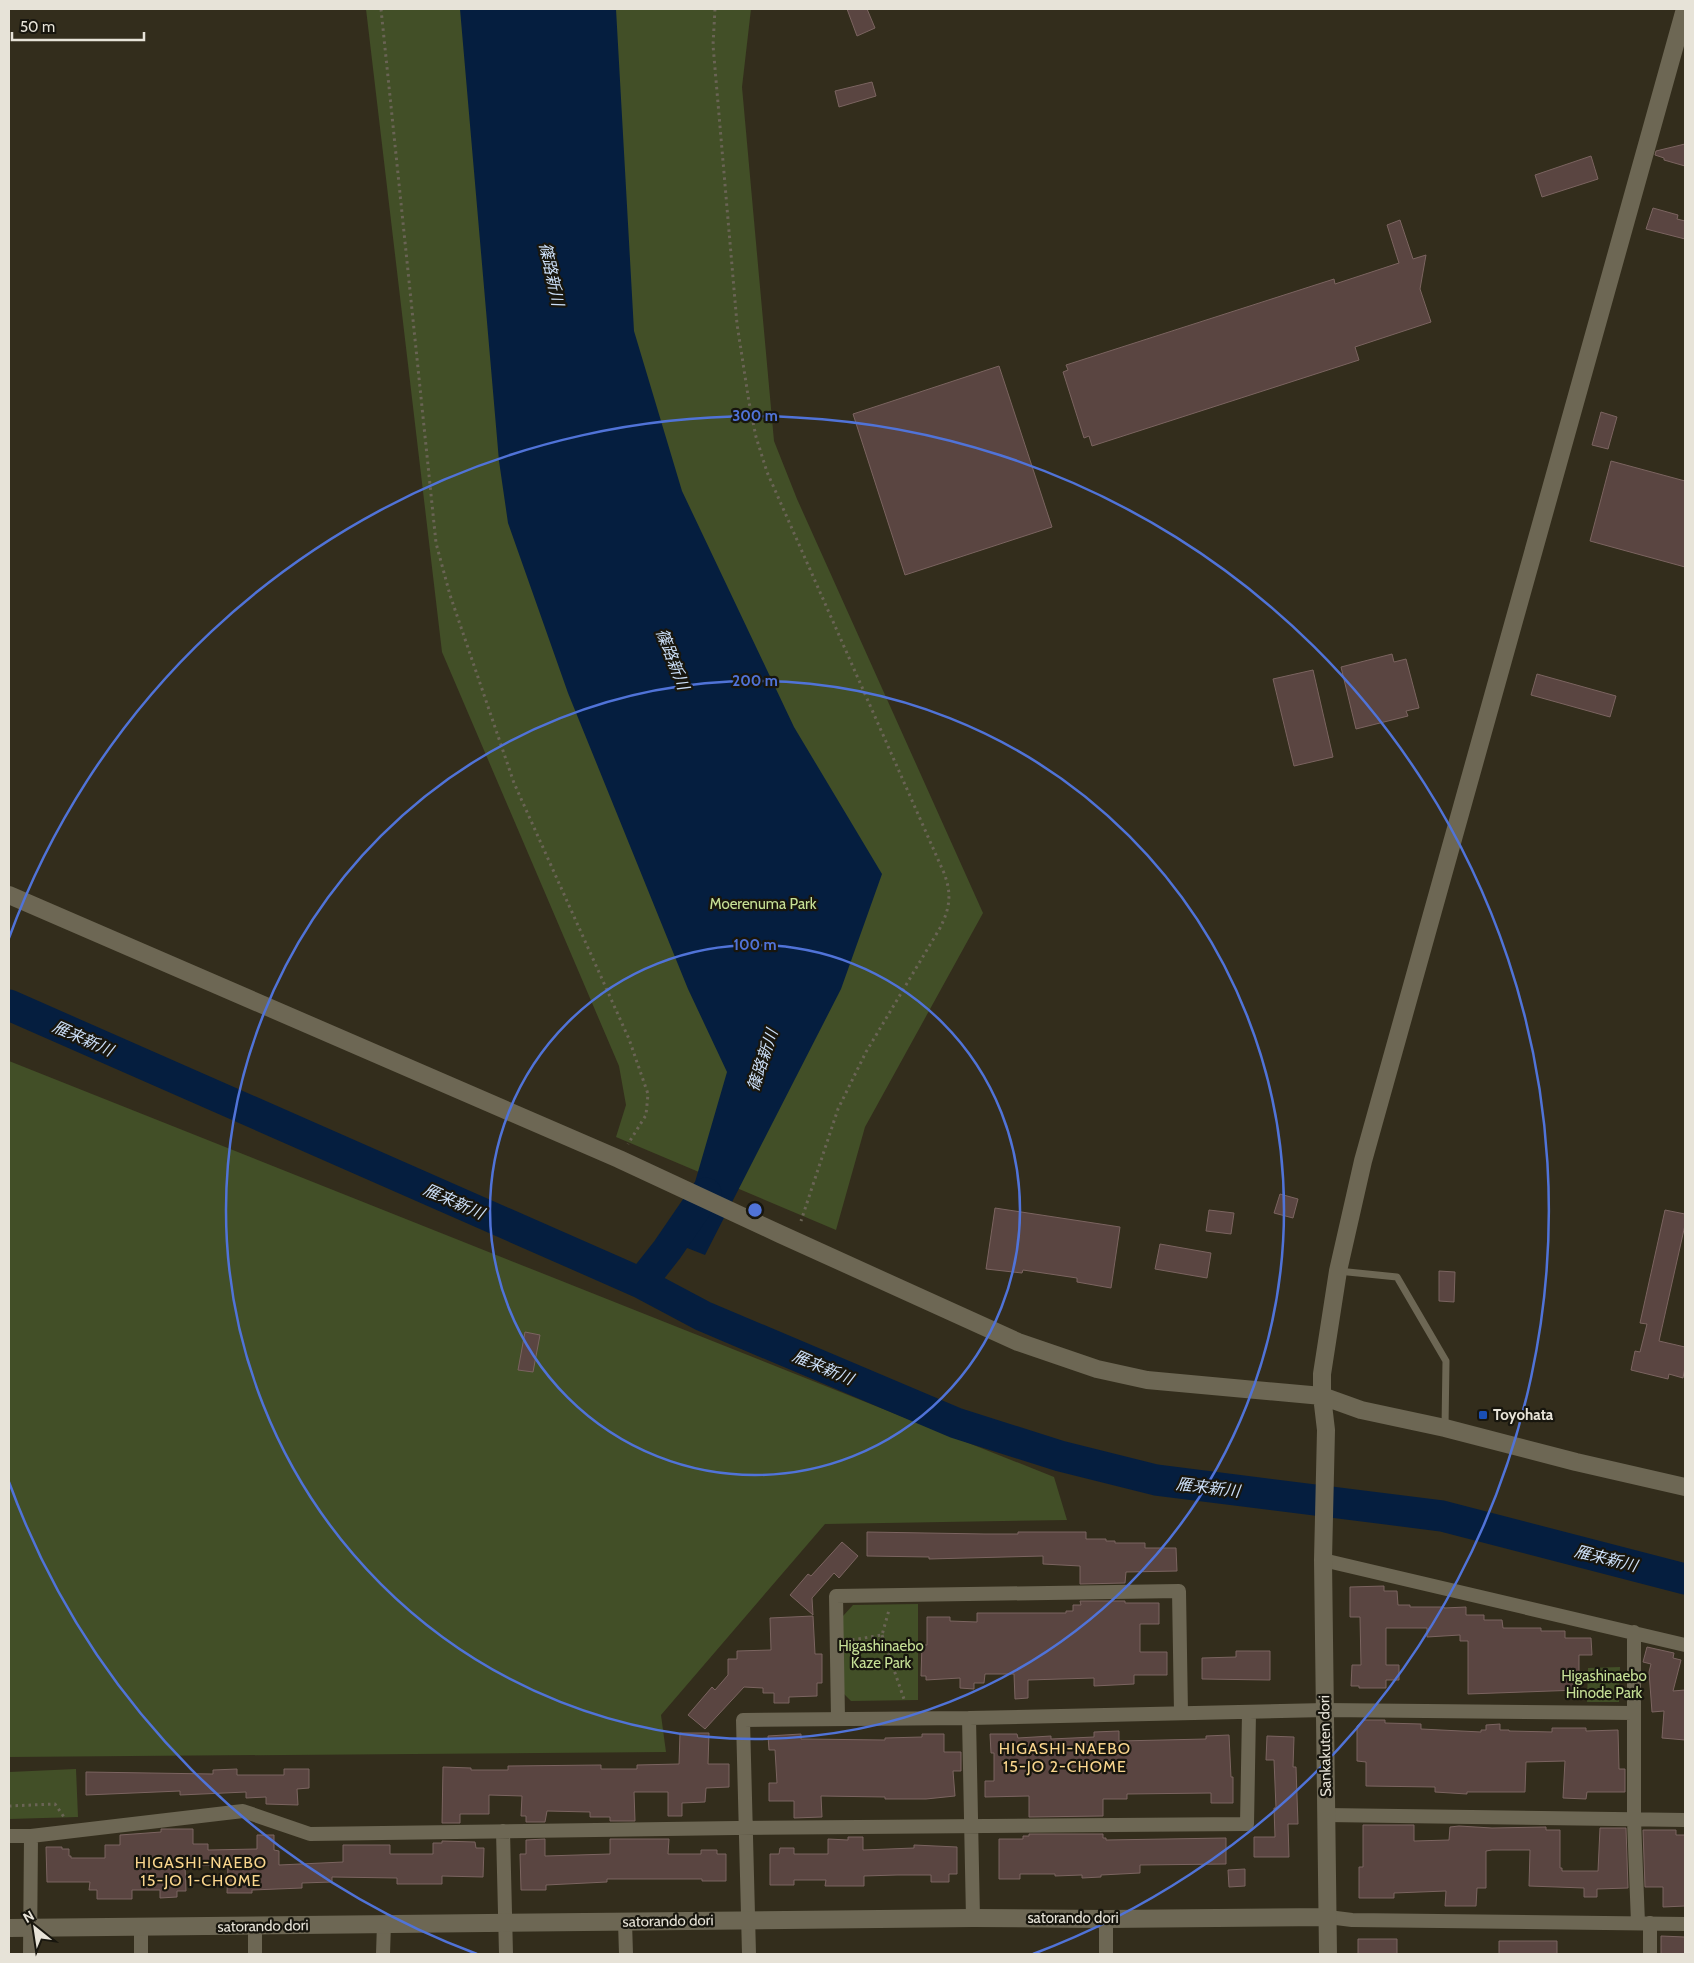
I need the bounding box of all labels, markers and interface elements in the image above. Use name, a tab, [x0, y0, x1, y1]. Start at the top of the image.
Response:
scale bar	[12, 10, 145, 42]
text: 50 m	[20, 18, 55, 36]
water label: 篠路新川	[536, 241, 568, 309]
text: 300 m	[732, 407, 778, 425]
water label: 篠路新川	[652, 626, 694, 694]
text: 200 m	[732, 672, 778, 690]
park label: Moerenuma Park	[709, 895, 817, 913]
text: 100 m	[733, 936, 777, 954]
water label: 雁来新川	[50, 1017, 118, 1061]
water label: 篠路新川	[744, 1025, 782, 1094]
water label: 雁来新川	[421, 1180, 489, 1224]
centre of rings	[746, 1201, 764, 1219]
water label: 雁来新川	[790, 1346, 858, 1389]
place label: Toyohata	[1493, 1406, 1554, 1424]
marker: Toyohata	[1477, 1409, 1489, 1421]
water label: 雁来新川	[1175, 1474, 1243, 1501]
water label: 雁来新川	[1573, 1542, 1641, 1576]
park label: Higashinaebo Kaze Park	[838, 1637, 924, 1672]
park label: Higashinaebo Hinode Park	[1561, 1667, 1647, 1702]
street label: Sankakuten dori	[1315, 1695, 1335, 1797]
district label: HIGASHI-NAEBO 15-JO 2-CHOME	[999, 1739, 1131, 1776]
district label: HIGASHI-NAEBO 15-JO 1-CHOME	[135, 1853, 267, 1890]
north arrow	[10, 1903, 60, 1953]
text: N	[20, 1906, 37, 1927]
street label: satorando dori	[1027, 1909, 1119, 1927]
street label: satorando dori	[622, 1911, 714, 1931]
street label: satorando dori	[217, 1916, 309, 1936]

